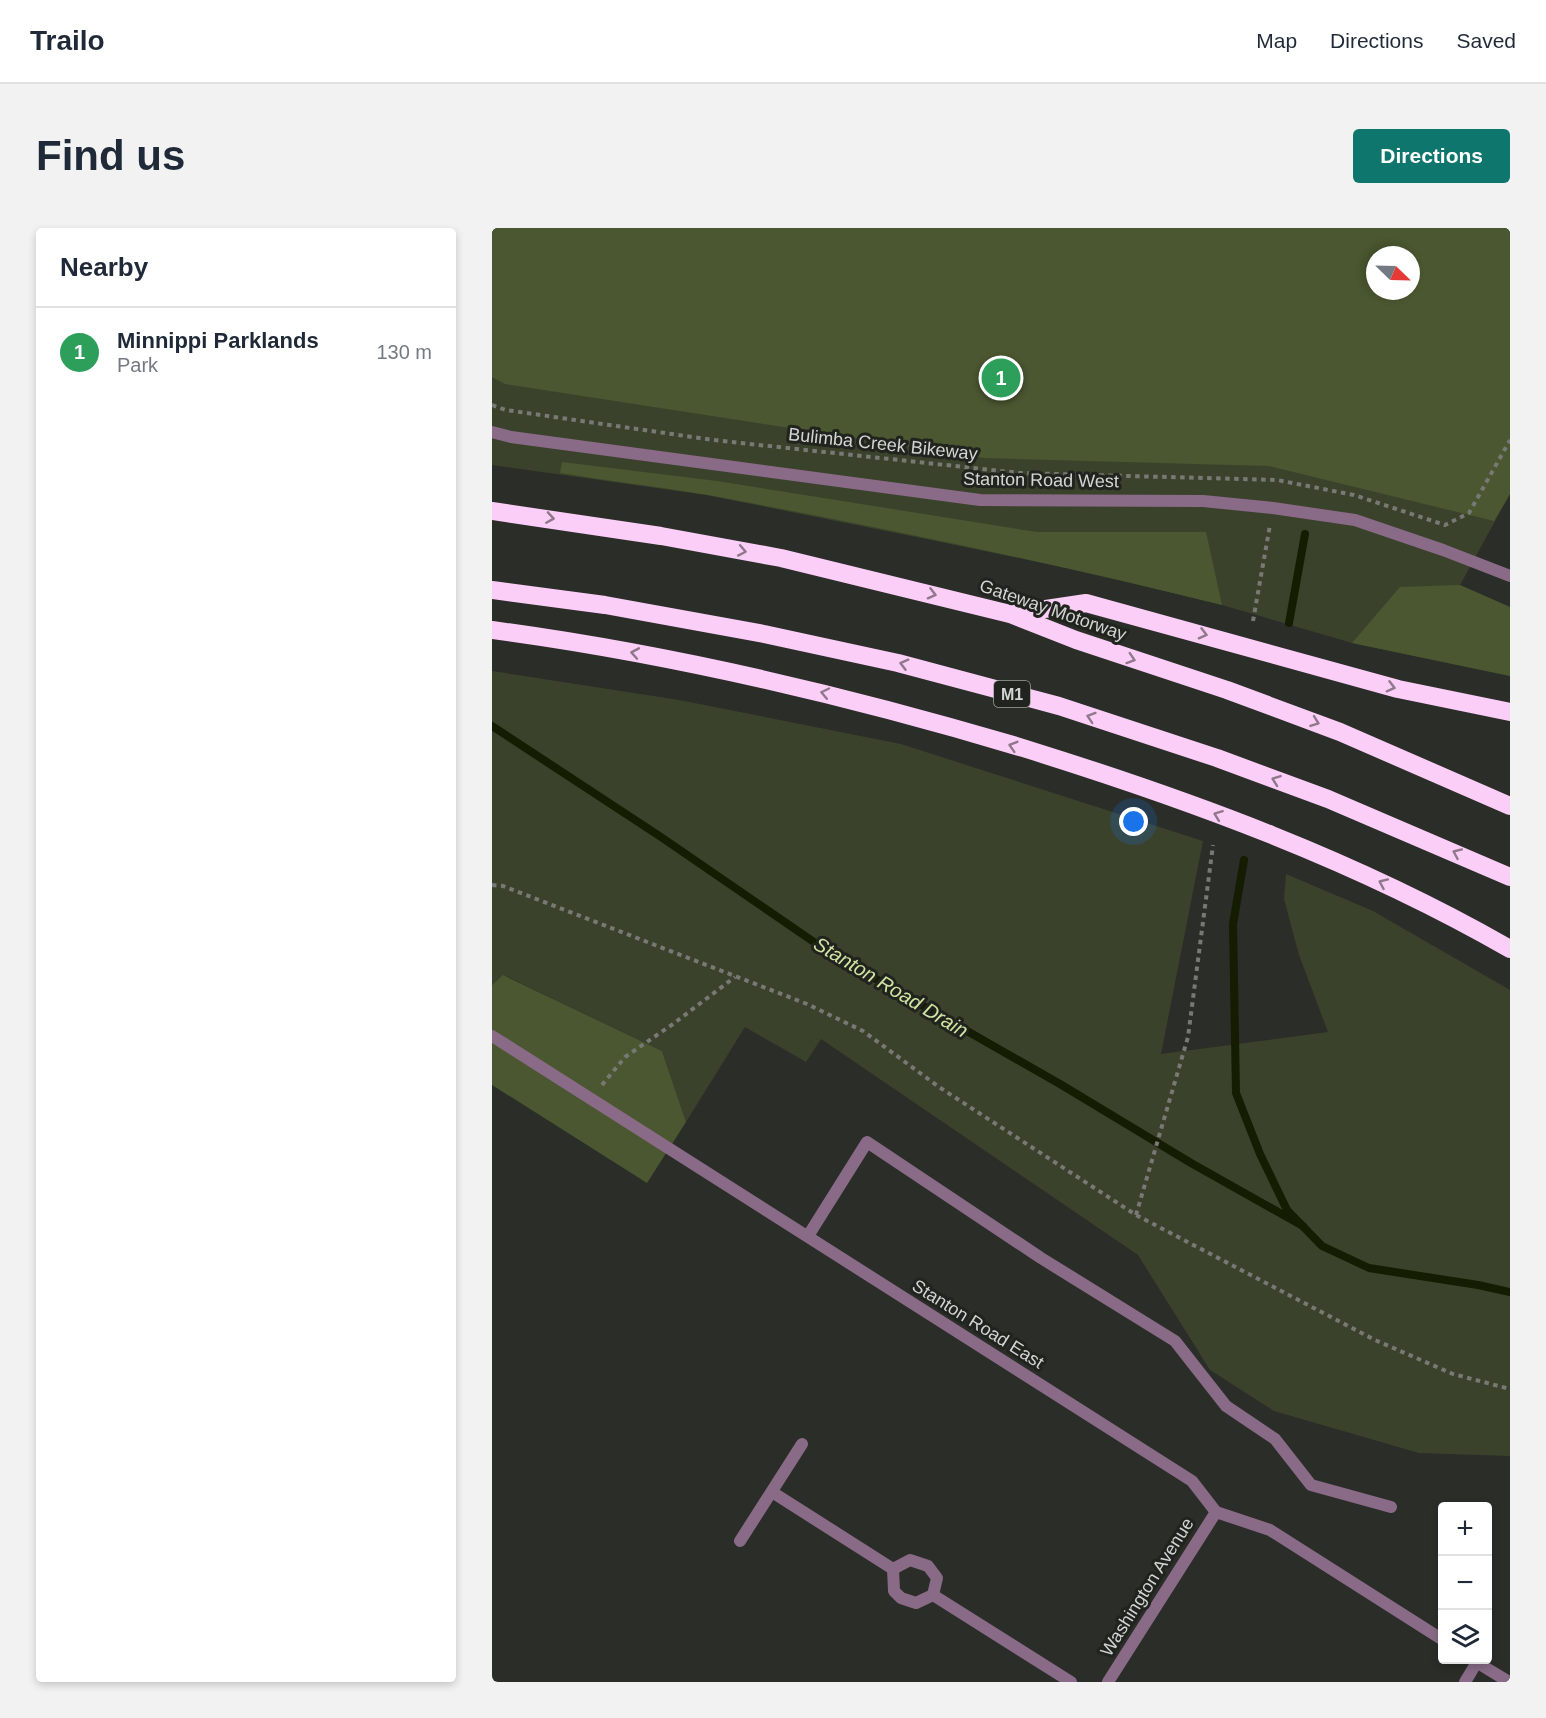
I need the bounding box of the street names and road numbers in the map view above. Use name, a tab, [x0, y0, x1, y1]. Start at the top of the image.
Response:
street label: Bulimba Creek Bikeway	[787, 424, 979, 464]
street label: Stanton Road West	[963, 469, 1119, 491]
street label: Gateway Motorway	[977, 575, 1129, 645]
road number: M1	[994, 681, 1030, 707]
street label: Stanton Road East	[909, 1275, 1047, 1373]
street label: Washington Avenue	[1096, 1514, 1198, 1660]

